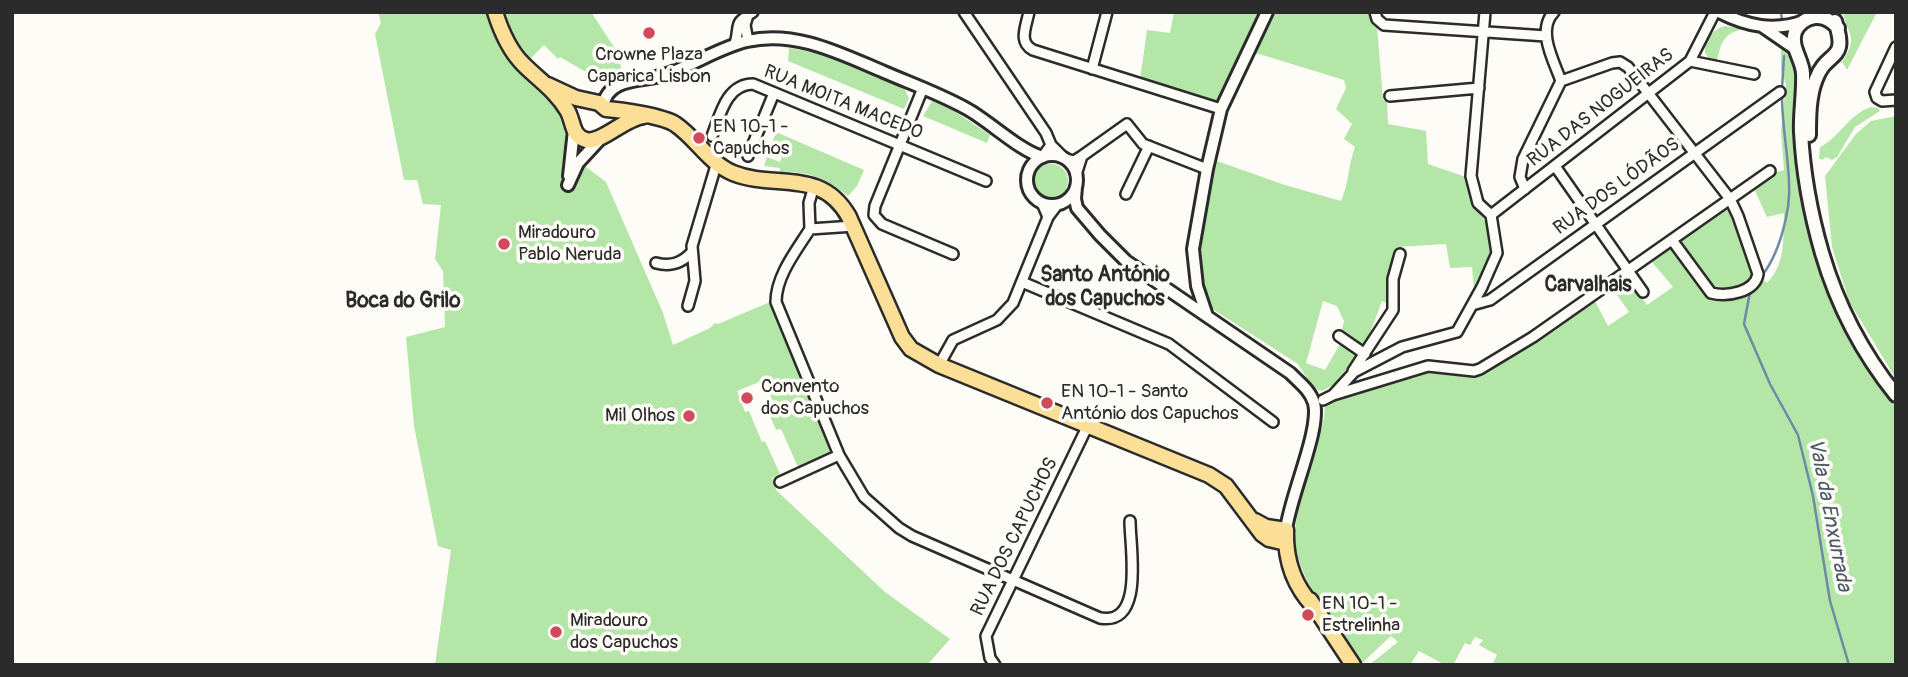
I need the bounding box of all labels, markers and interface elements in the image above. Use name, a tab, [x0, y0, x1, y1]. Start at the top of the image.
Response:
marker: Crowne Plaza Caparica Lisbon	[641, 25, 657, 41]
place label: Crowne Plaza Caparica Lisbon	[587, 44, 711, 88]
street label: RUA DAS NOGUEIRAS	[1523, 44, 1679, 172]
street label: RUA MOITA MACEDO	[760, 61, 926, 145]
place label: EN 10-1 - Capuchos	[713, 116, 789, 160]
marker: EN 10-1 - Capuchos	[691, 130, 707, 146]
street label: RUA DOS LÓDÃOS	[1549, 134, 1685, 240]
place label: Miradouro Pablo Neruda	[518, 222, 621, 266]
marker: Miradouro Pablo Neruda	[496, 236, 512, 252]
district label: Santo António dos Capuchos	[1040, 263, 1170, 313]
district label: Carvalhais	[1544, 273, 1632, 299]
district label: Boca do Grilo	[345, 289, 461, 315]
place label: Convento dos Capuchos	[761, 376, 869, 420]
place label: EN 10-1 - Santo António dos Capuchos	[1061, 381, 1238, 425]
marker: Convento dos Capuchos	[739, 390, 755, 406]
marker: EN 10-1 - Santo António dos Capuchos	[1039, 395, 1055, 411]
place label: Mil Olhos	[605, 405, 675, 427]
marker: Mil Olhos	[681, 408, 697, 424]
water label: Vala da Enxurrada	[1802, 437, 1856, 593]
street label: RUA DOS CAPUCHOS	[967, 454, 1063, 620]
place label: EN 10-1 - Estrelinha	[1322, 593, 1400, 637]
marker: EN 10-1 - Estrelinha	[1300, 607, 1316, 623]
place label: Miradouro dos Capuchos	[570, 610, 678, 654]
marker: Miradouro dos Capuchos	[548, 624, 564, 640]

